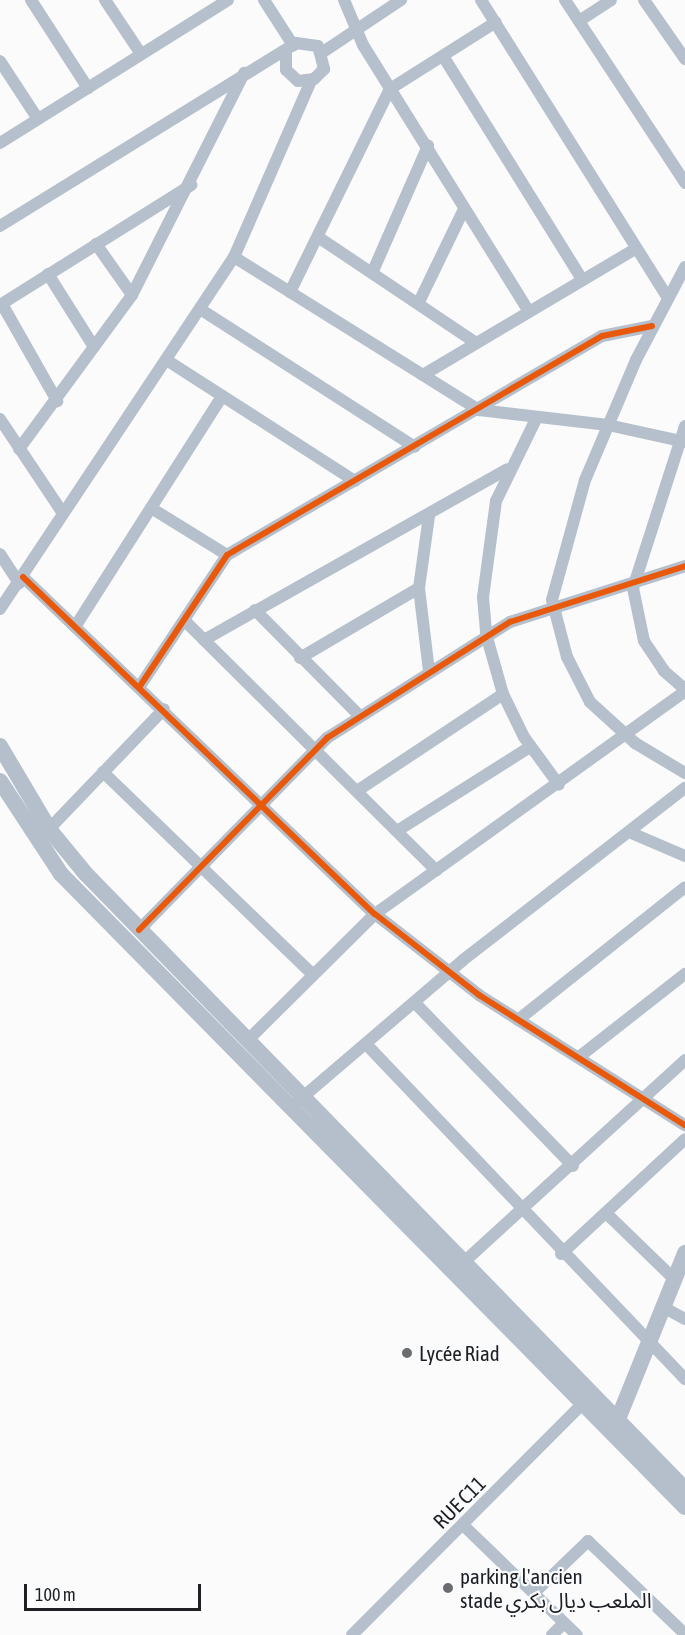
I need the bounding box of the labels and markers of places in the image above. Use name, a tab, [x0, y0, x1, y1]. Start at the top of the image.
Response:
place label: Lycée Riad	[419, 1340, 500, 1366]
marker: Lycée Riad	[400, 1346, 414, 1360]
place label: parking l'ancien stade الملعب ديال بكري	[460, 1563, 652, 1613]
marker: parking l'ancien stade الملعب ديال بكري	[441, 1581, 455, 1595]

